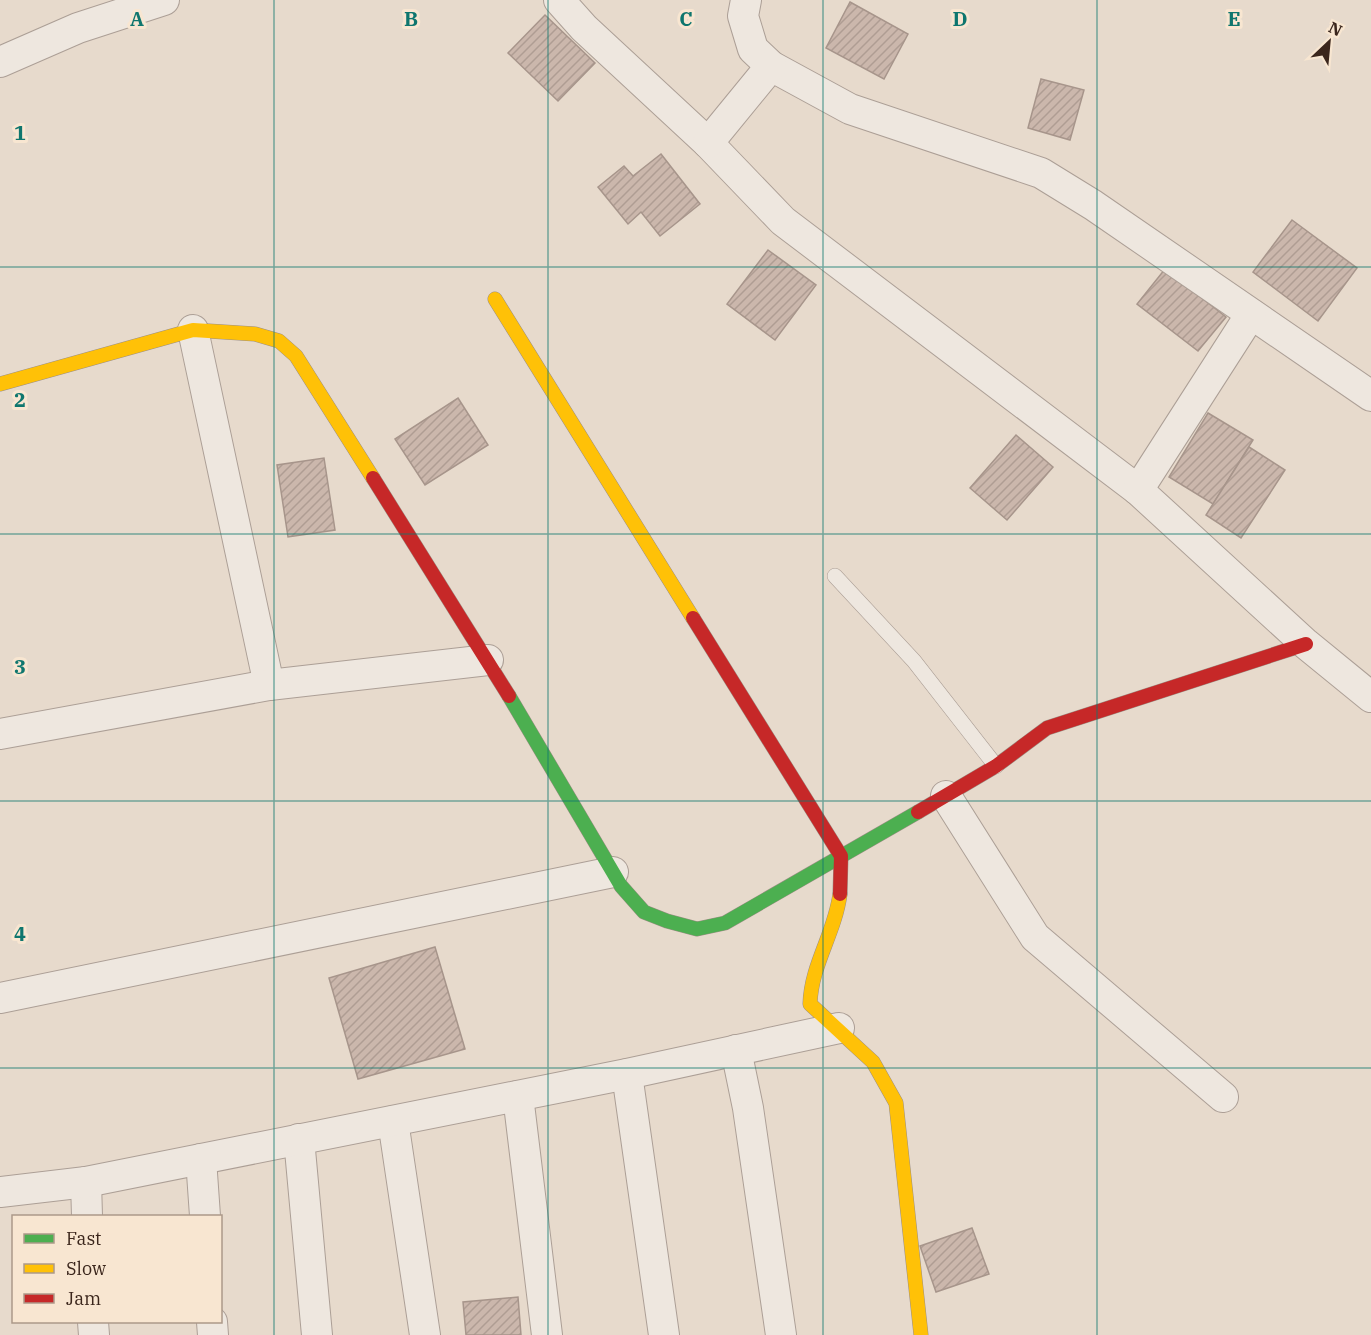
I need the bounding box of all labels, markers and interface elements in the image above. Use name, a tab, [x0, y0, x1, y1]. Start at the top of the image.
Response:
text: A	[130, 5, 144, 32]
text: B	[404, 5, 418, 32]
text: C	[679, 5, 693, 32]
text: D	[952, 5, 968, 32]
text: E	[1227, 5, 1241, 32]
north arrow	[1299, 12, 1359, 72]
text: N	[1326, 17, 1346, 40]
text: 1	[14, 119, 26, 146]
text: 2	[14, 386, 26, 413]
text: 3	[14, 653, 26, 680]
text: 4	[14, 920, 26, 947]
legend	[12, 1215, 222, 1323]
text: Fast	[66, 1227, 101, 1250]
text: Slow	[66, 1257, 106, 1280]
text: Jam	[66, 1287, 101, 1310]

